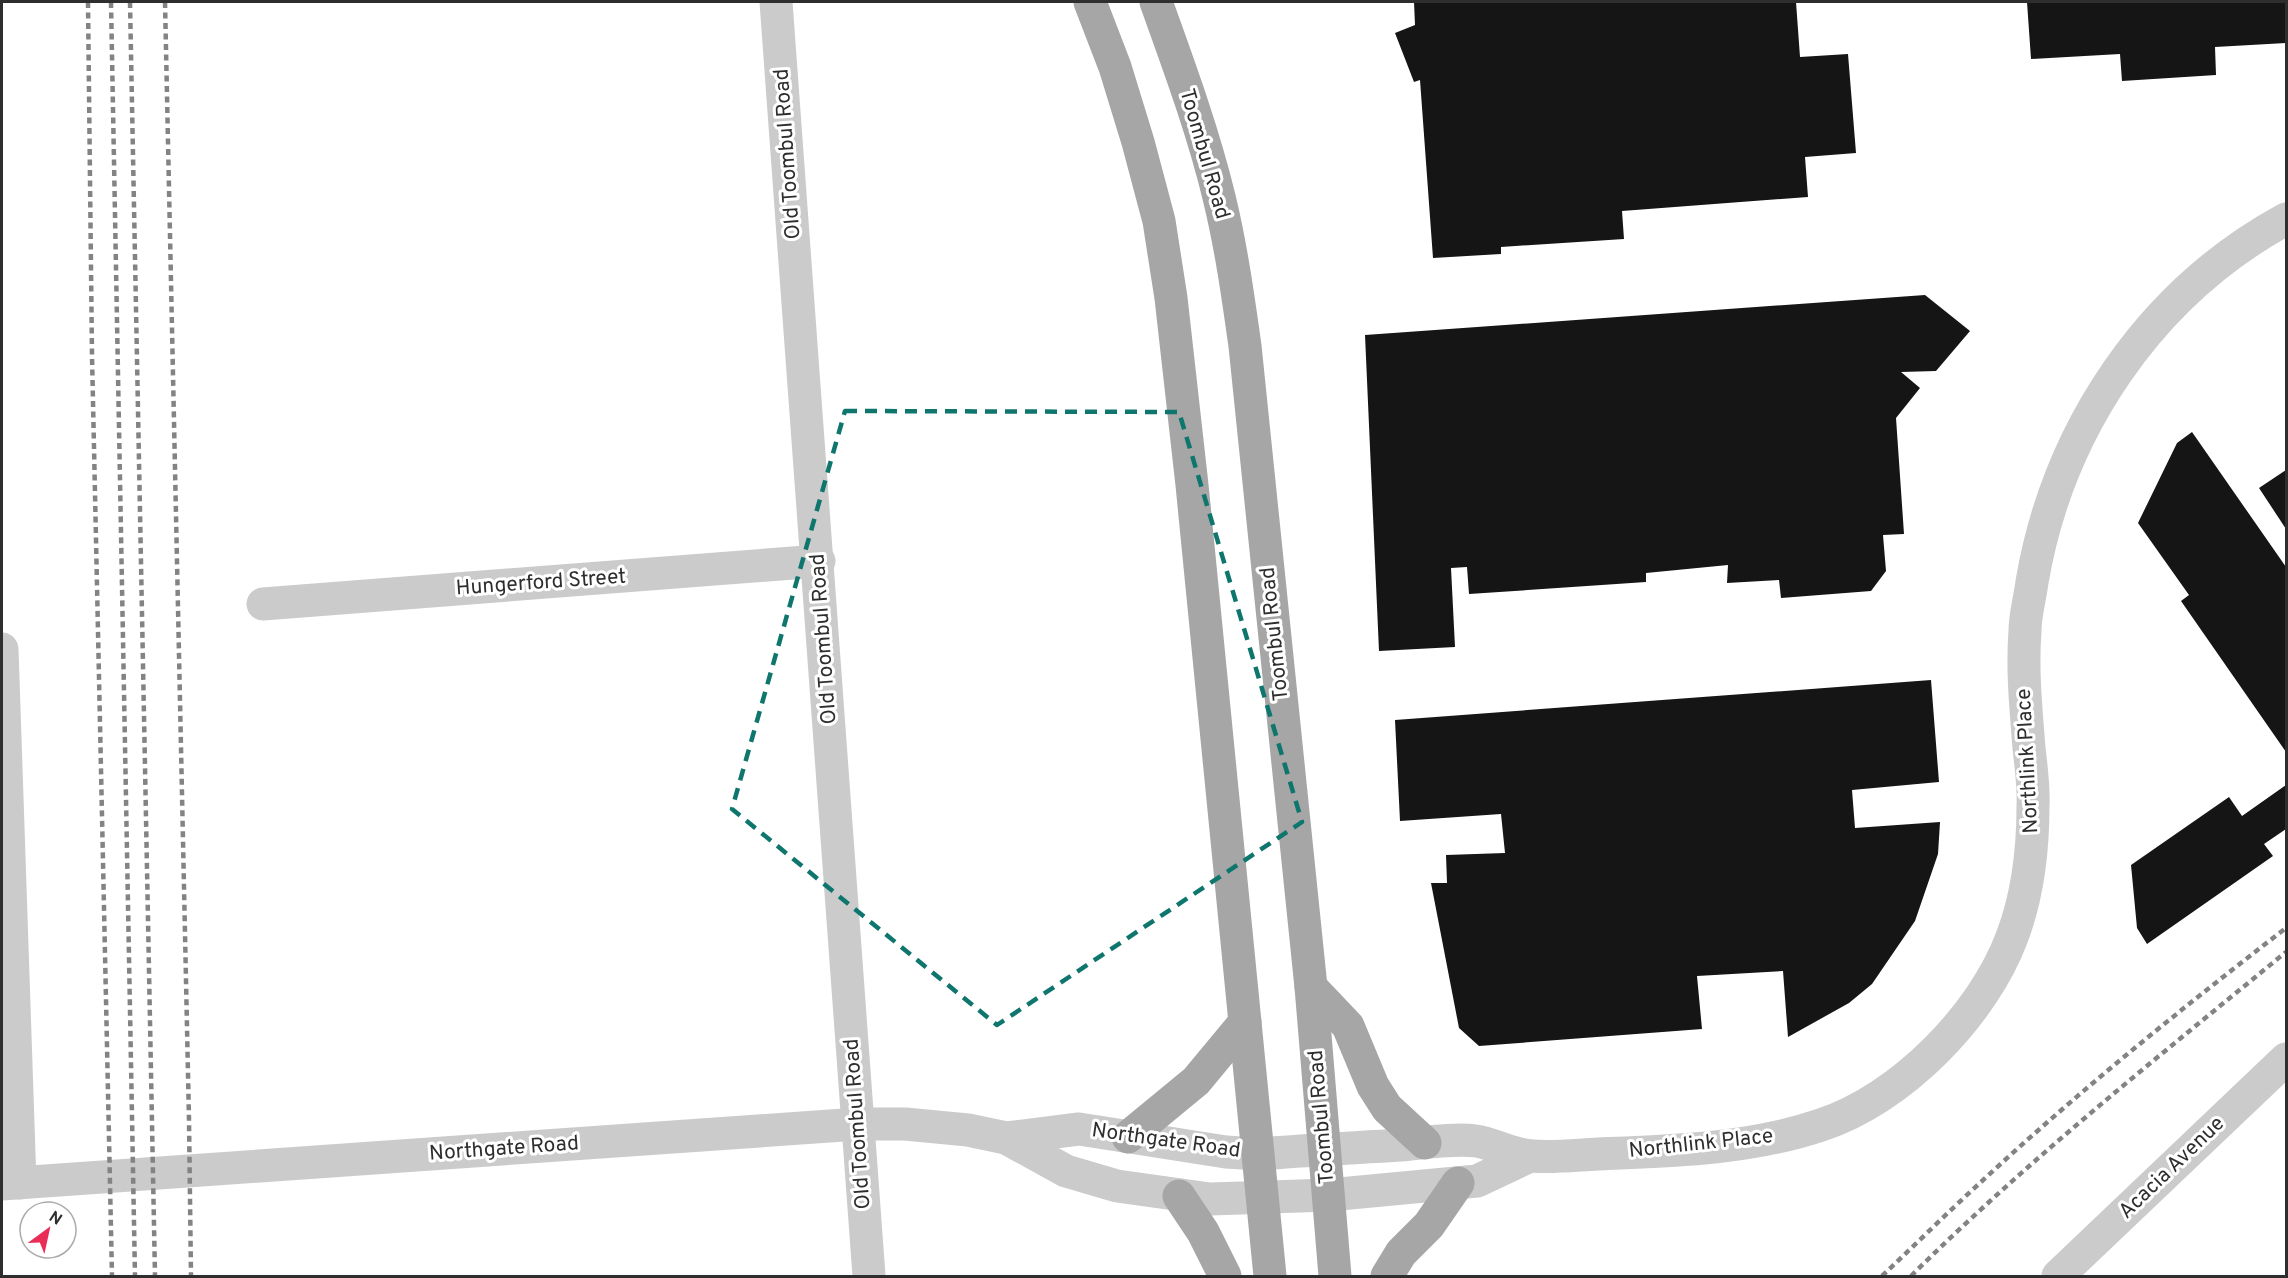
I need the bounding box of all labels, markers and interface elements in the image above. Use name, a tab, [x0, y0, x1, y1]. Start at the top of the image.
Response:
street label: Old Toombul Road	[769, 68, 807, 240]
street label: Toombul Road	[1172, 86, 1236, 222]
street label: Old Toombul Road	[805, 553, 843, 725]
street label: Hungerford Street	[455, 564, 627, 602]
street label: Toombul Road	[1255, 566, 1295, 702]
street label: Northlink Place	[2011, 688, 2045, 834]
street label: Old Toombul Road	[839, 1038, 877, 1210]
street label: Toombul Road	[1303, 1049, 1341, 1185]
street label: Acacia Avenue	[2113, 1111, 2231, 1225]
street label: Northgate Road	[1090, 1117, 1242, 1165]
street label: Northlink Place	[1627, 1123, 1775, 1165]
street label: Northgate Road	[428, 1130, 580, 1168]
north arrow	[18, 1200, 78, 1260]
text: N	[45, 1208, 65, 1231]

